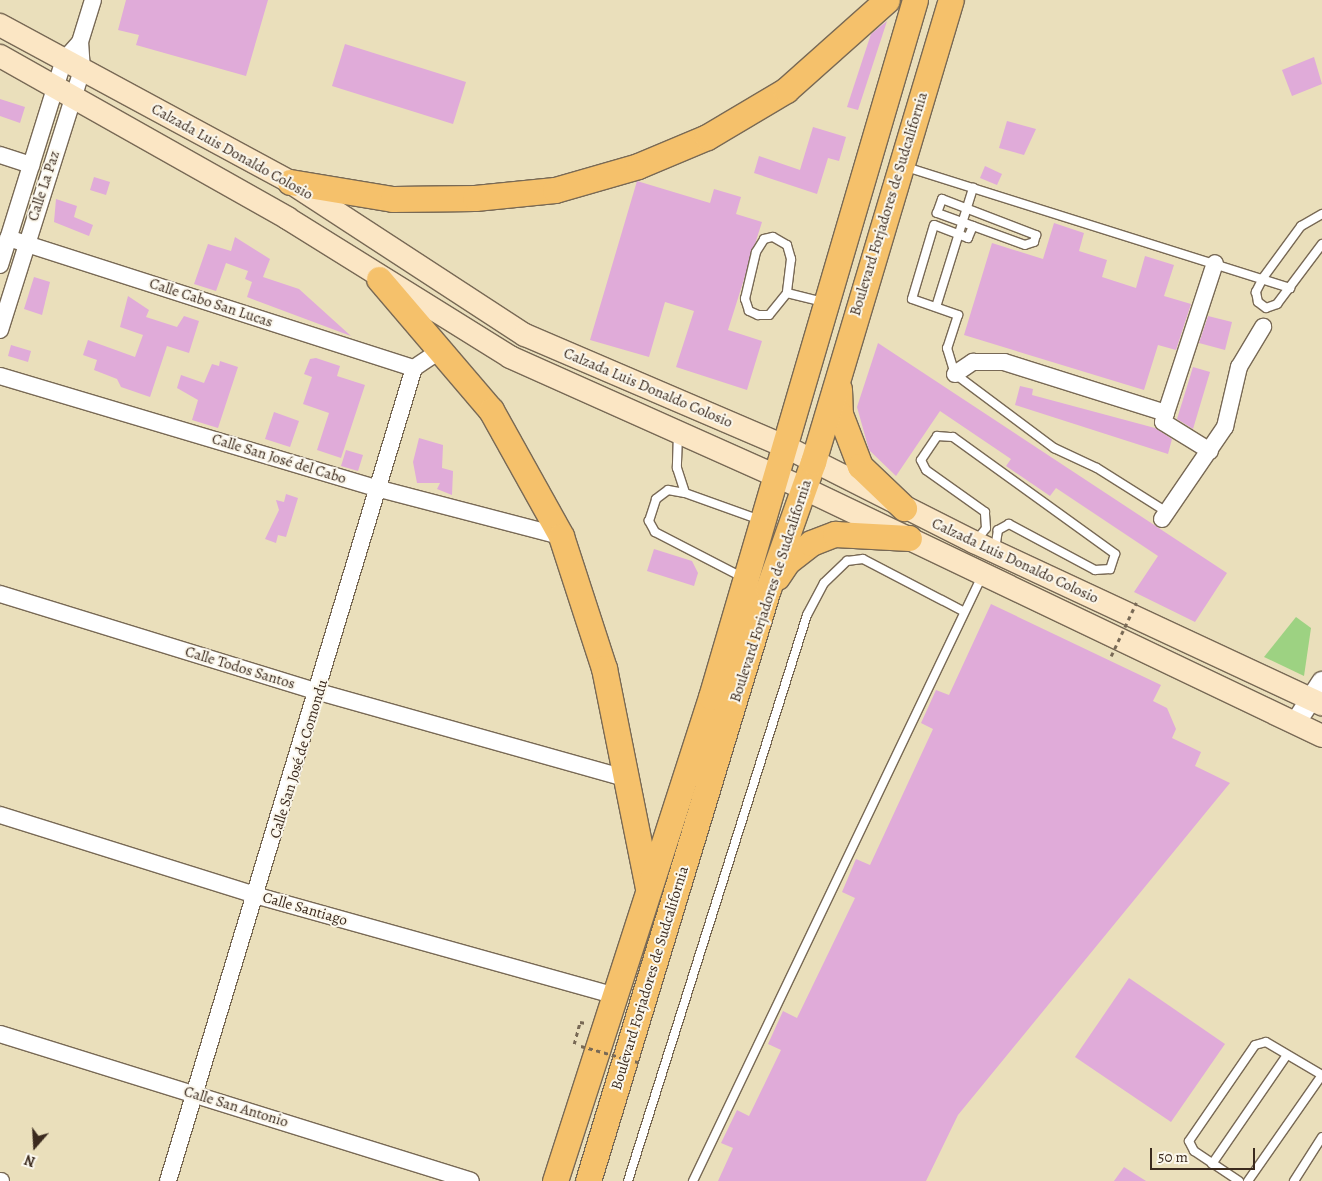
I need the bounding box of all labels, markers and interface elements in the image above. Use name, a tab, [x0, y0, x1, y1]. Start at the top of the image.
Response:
street label: Boulevard Forjadores de Sudcalifornia	[846, 90, 932, 318]
street label: Calzada Luis Donaldo Colosio	[148, 100, 316, 204]
street label: Calle La Paz	[24, 149, 64, 223]
street label: Calle Cabo San Lucas	[147, 275, 275, 331]
street label: Calzada Luis Donaldo Colosio	[561, 344, 735, 432]
street label: Calle San José del Cabo	[210, 430, 348, 488]
street label: Boulevard Forjadores de Sudcalifornia	[726, 477, 816, 705]
street label: Calzada Luis Donaldo Colosio	[929, 514, 1101, 608]
street label: Calle Todos Santos	[183, 643, 297, 693]
street label: Calle San José de Comondu	[266, 677, 332, 841]
street label: Boulevard Forjadores de Sudcalifornia	[607, 864, 693, 1092]
street label: Calle Santiago	[261, 888, 349, 930]
street label: Calle San Antonio	[182, 1083, 290, 1131]
north arrow	[10, 1121, 60, 1171]
scale bar	[1152, 1138, 1257, 1170]
text: 50 m	[1158, 1147, 1188, 1167]
text: N	[22, 1150, 38, 1171]

